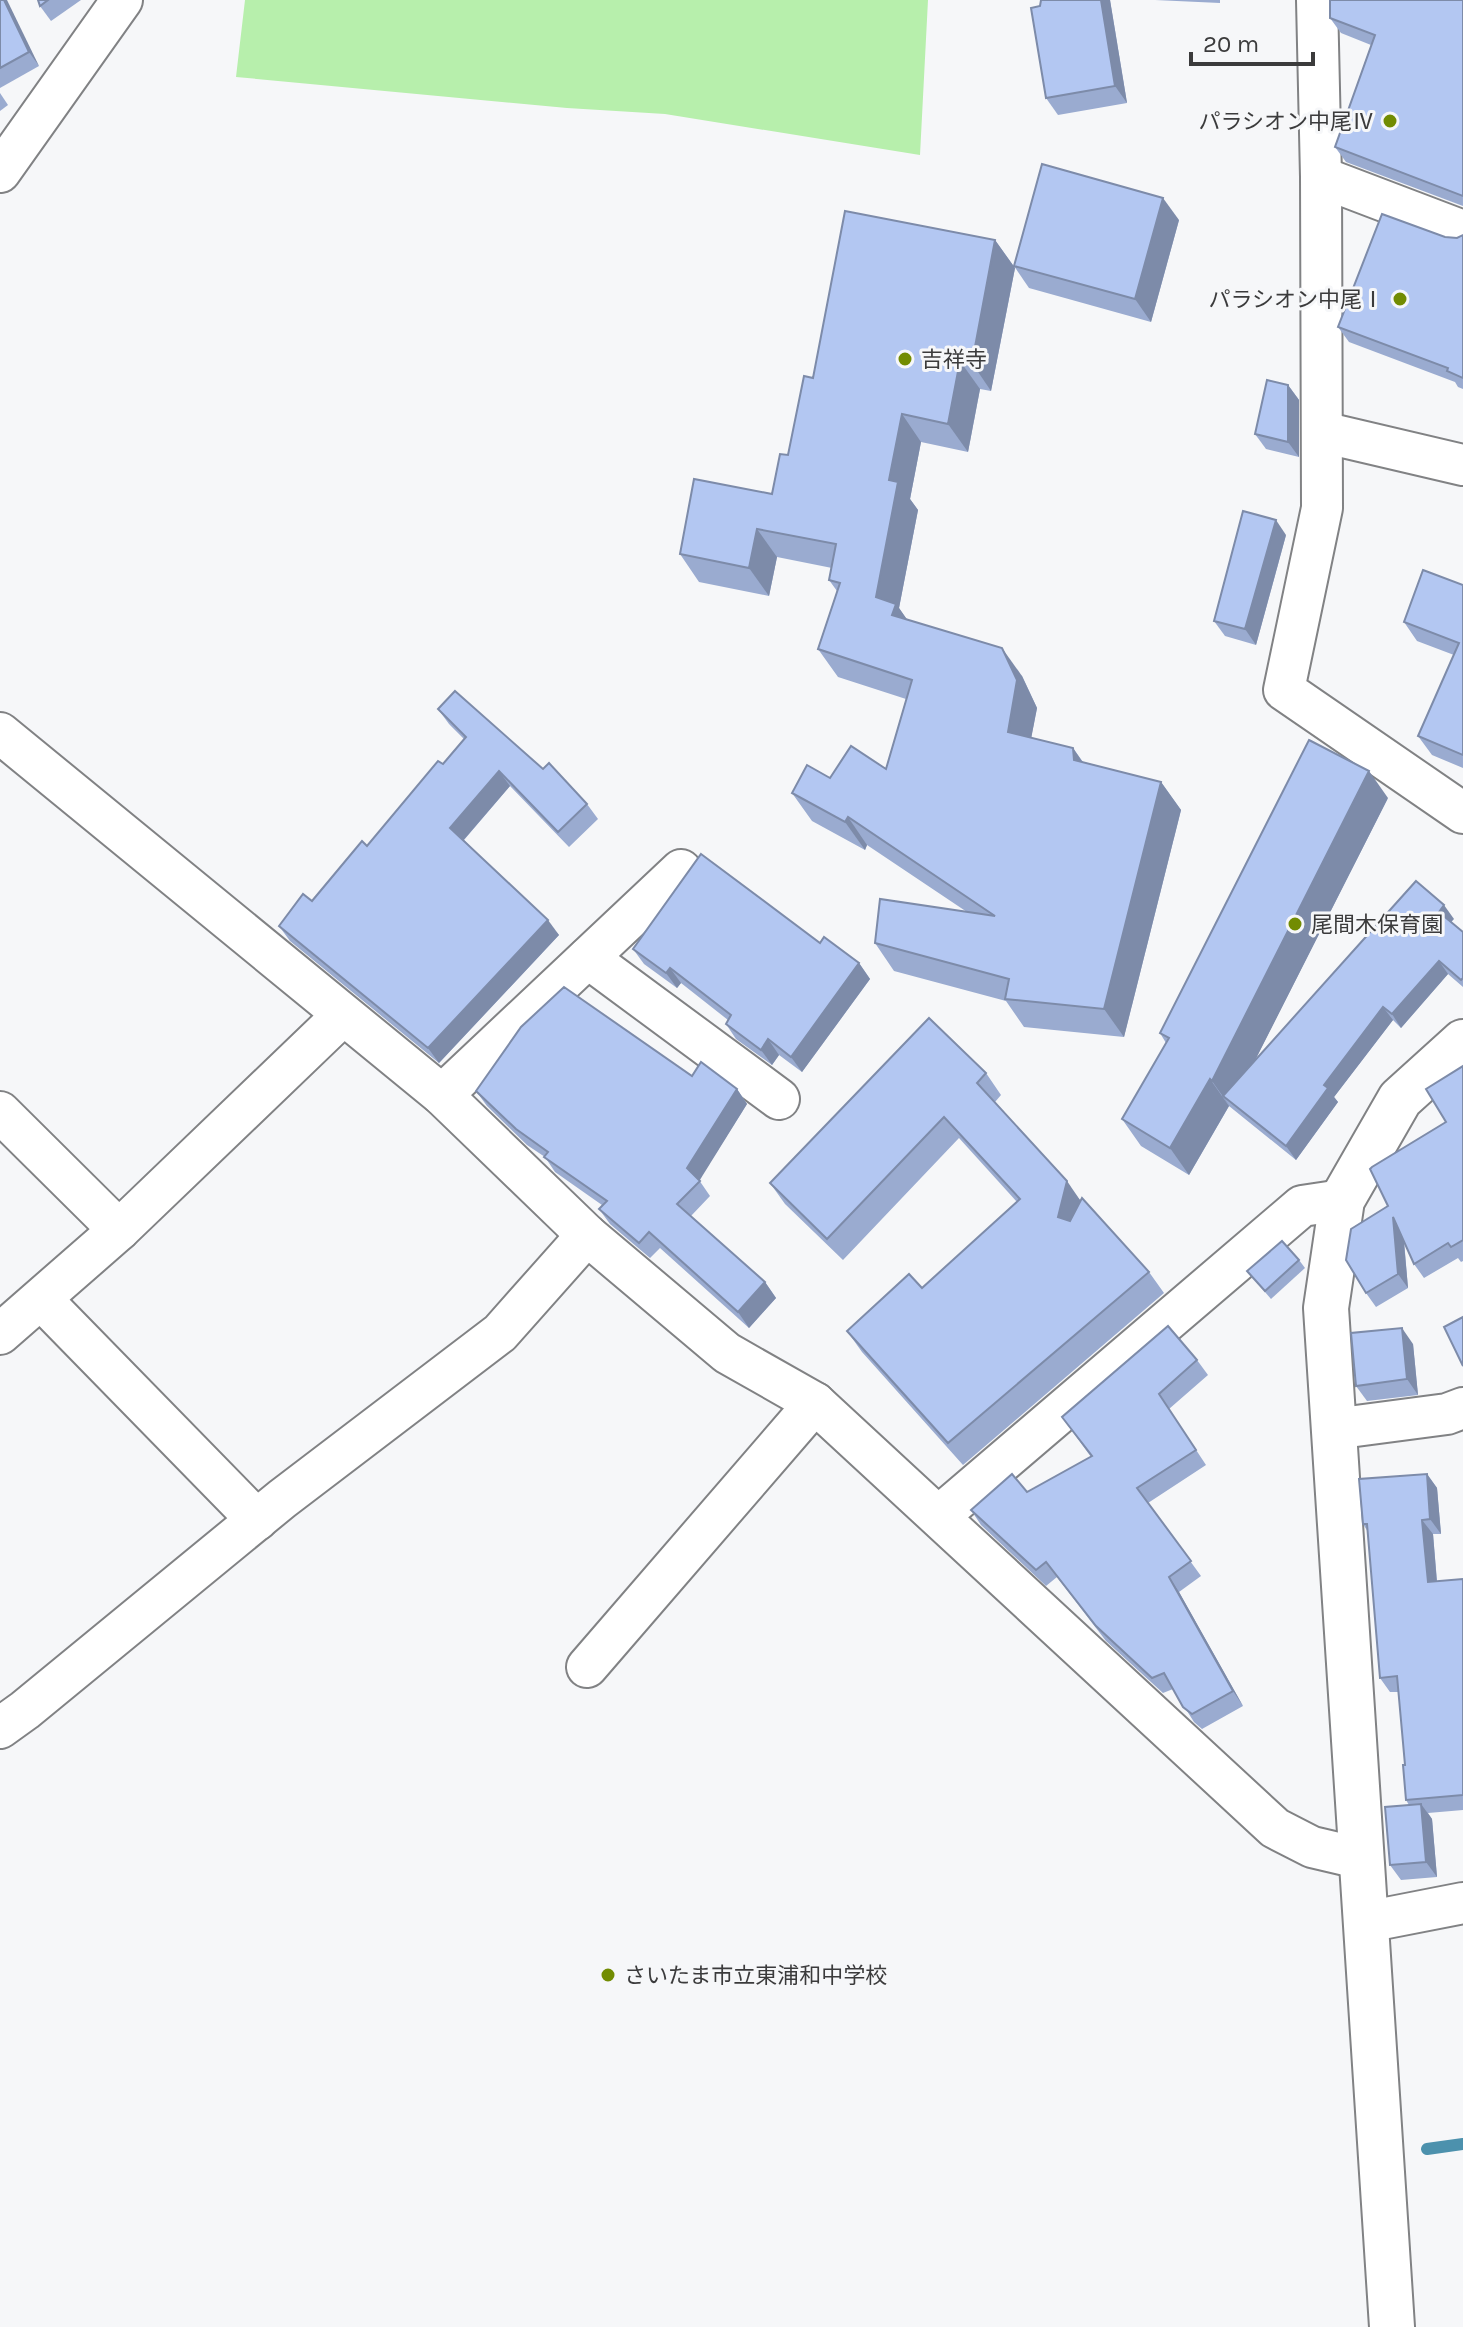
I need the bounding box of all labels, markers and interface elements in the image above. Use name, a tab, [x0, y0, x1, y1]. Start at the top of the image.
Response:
scale bar	[1191, 16, 1313, 66]
text: 20 m	[1203, 30, 1259, 58]
place label: パラシオン中尾Ⅳ	[1198, 109, 1374, 135]
marker: パラシオン中尾Ⅳ	[1381, 112, 1399, 130]
place label: パラシオン中尾Ⅰ	[1208, 287, 1384, 313]
marker: パラシオン中尾Ⅰ	[1391, 290, 1409, 308]
place label: 吉祥寺	[921, 347, 987, 373]
marker: 吉祥寺	[896, 350, 914, 368]
place label: 尾間木保育園	[1311, 912, 1443, 938]
marker: 尾間木保育園	[1286, 915, 1304, 933]
place label: さいたま市立東浦和中学校	[624, 1963, 887, 1989]
marker: さいたま市立東浦和中学校	[599, 1966, 617, 1984]

